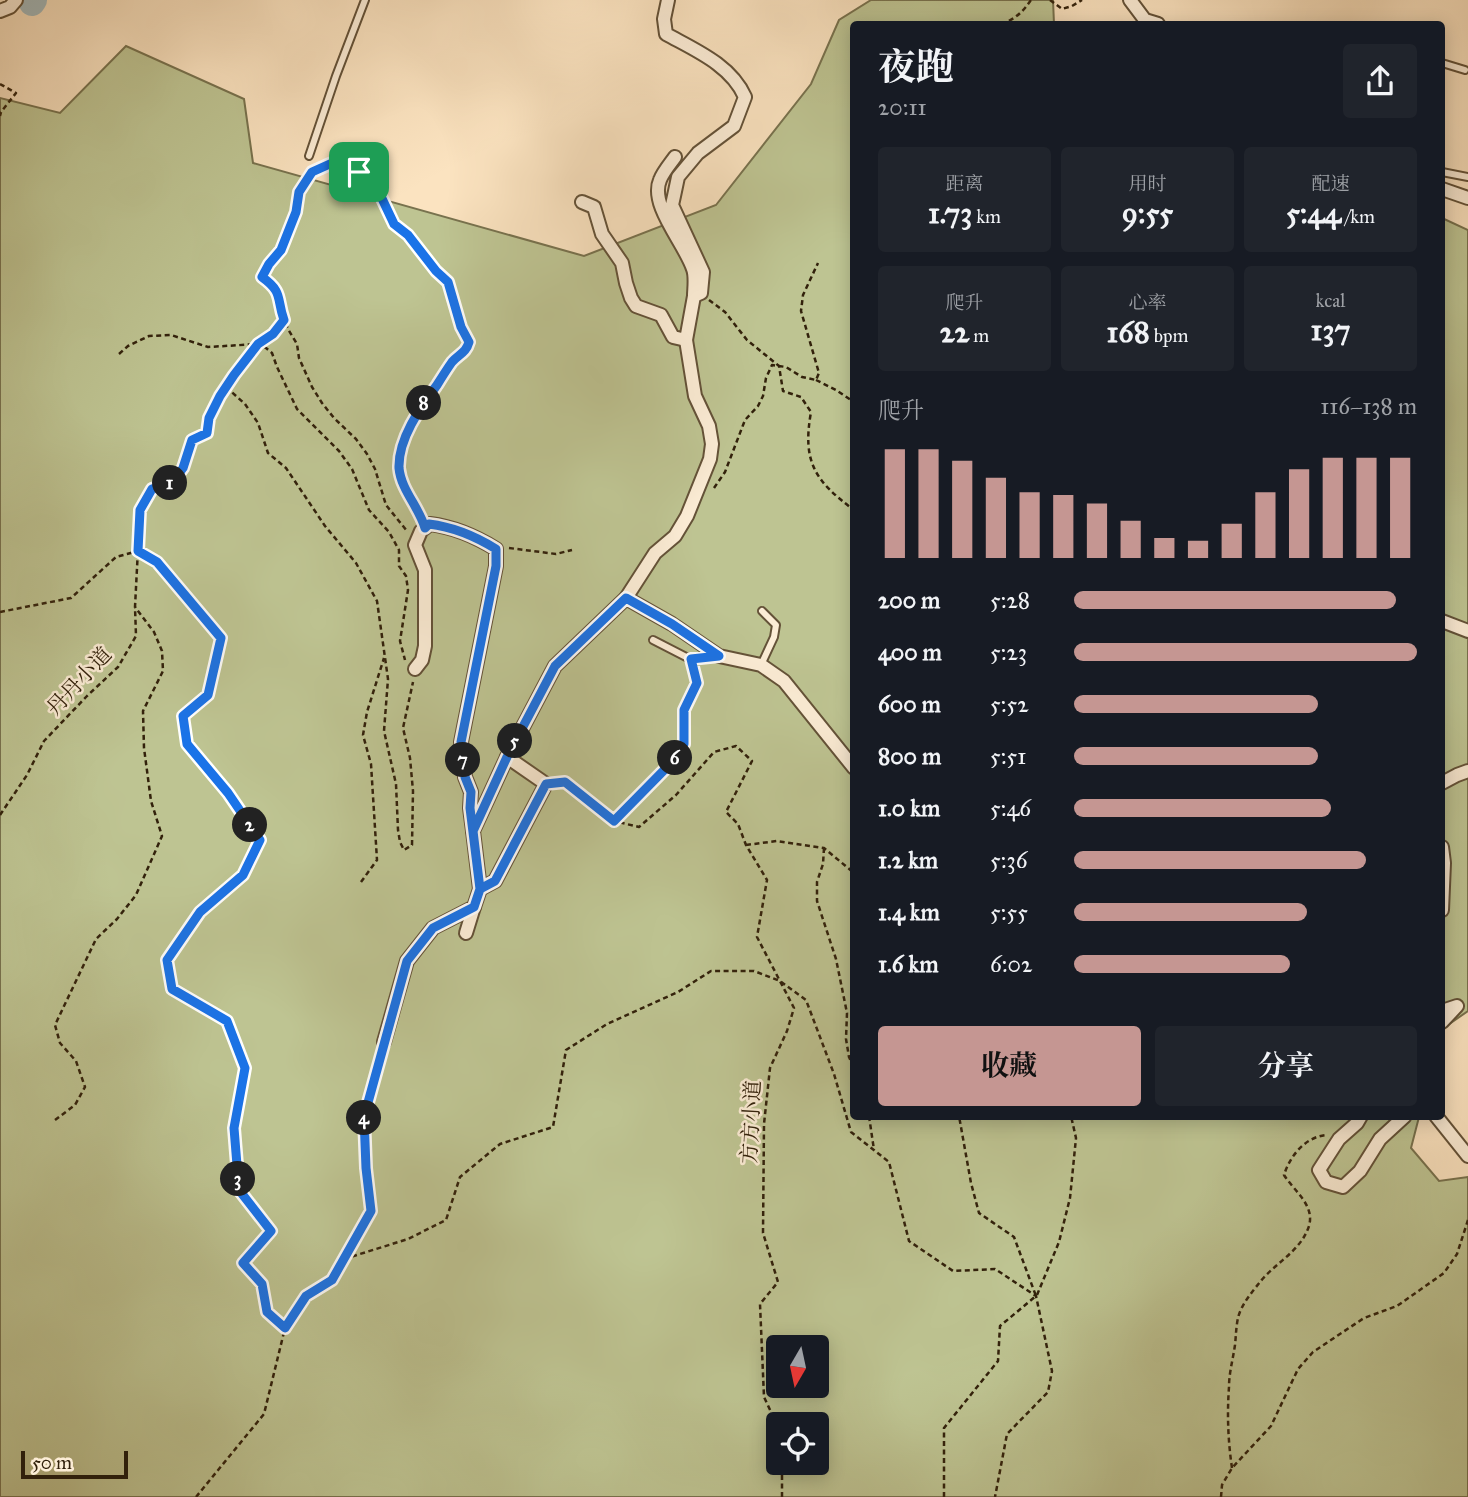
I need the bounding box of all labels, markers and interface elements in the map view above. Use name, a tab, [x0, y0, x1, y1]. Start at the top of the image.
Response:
text: 夜跑	[878, 44, 954, 90]
button: share	[1343, 44, 1417, 118]
text: 20:11	[878, 93, 927, 121]
pin	[329, 142, 389, 202]
icon: arrive	[340, 153, 378, 191]
text: 距离	[945, 172, 984, 195]
text: 用时	[1128, 172, 1167, 195]
text: 配速	[1311, 172, 1350, 195]
text: 1.73	[928, 195, 972, 231]
text: 9:55	[1122, 195, 1173, 231]
text: 5:44	[1286, 195, 1341, 231]
text: km	[972, 205, 1001, 228]
text: /km	[1341, 205, 1375, 228]
text: kcal	[1316, 289, 1345, 312]
text: 爬升	[945, 291, 984, 314]
text: 心率	[1128, 291, 1167, 314]
text: 137	[1311, 312, 1350, 348]
text: 22	[940, 314, 969, 350]
text: 168	[1107, 314, 1150, 350]
text: m	[969, 324, 989, 347]
text: bpm	[1150, 324, 1188, 347]
pin: 8	[406, 386, 442, 420]
text: 8	[418, 391, 429, 414]
text: 116–138 m	[1320, 392, 1417, 420]
text: 爬升	[878, 396, 924, 424]
pin: 1	[152, 466, 188, 500]
text: 1	[166, 471, 173, 494]
text: 200 m	[878, 586, 940, 614]
text: 5:28	[990, 586, 1030, 614]
text: 400 m	[878, 638, 942, 666]
text: 5:23	[990, 638, 1027, 666]
street label: 丹丹小道	[41, 641, 117, 721]
text: 600 m	[878, 690, 941, 718]
text: 5:52	[990, 690, 1029, 718]
pin: 5	[498, 724, 532, 758]
text: 5	[510, 729, 519, 752]
pin: 6	[658, 740, 692, 776]
pin: 7	[446, 742, 480, 778]
text: 800 m	[878, 742, 941, 770]
text: 5:51	[990, 742, 1026, 770]
text: 6	[670, 746, 679, 769]
text: 7	[457, 748, 468, 771]
text: 1.0 km	[878, 794, 940, 822]
text: 5:46	[990, 794, 1031, 822]
pin: 2	[232, 808, 268, 842]
text: 2	[245, 813, 254, 836]
text: 1.2 km	[878, 846, 938, 874]
text: 5:36	[990, 846, 1027, 874]
text: 1.4 km	[878, 898, 940, 926]
text: 5:55	[990, 898, 1028, 926]
text: 1.6 km	[878, 950, 939, 978]
text: 6:02	[990, 950, 1032, 978]
button: 收藏	[878, 1026, 1141, 1106]
button: 分享	[1155, 1026, 1417, 1106]
street label: 方方小道	[736, 1079, 766, 1165]
pin: 4	[346, 1100, 382, 1136]
text: 4	[358, 1106, 369, 1129]
pin: 3	[220, 1162, 256, 1196]
text: 3	[234, 1167, 241, 1190]
north arrow	[766, 1335, 830, 1398]
map controls	[766, 1335, 829, 1475]
button: locate	[766, 1412, 829, 1475]
scale bar	[21, 1448, 128, 1480]
text: 50 m	[32, 1451, 72, 1474]

